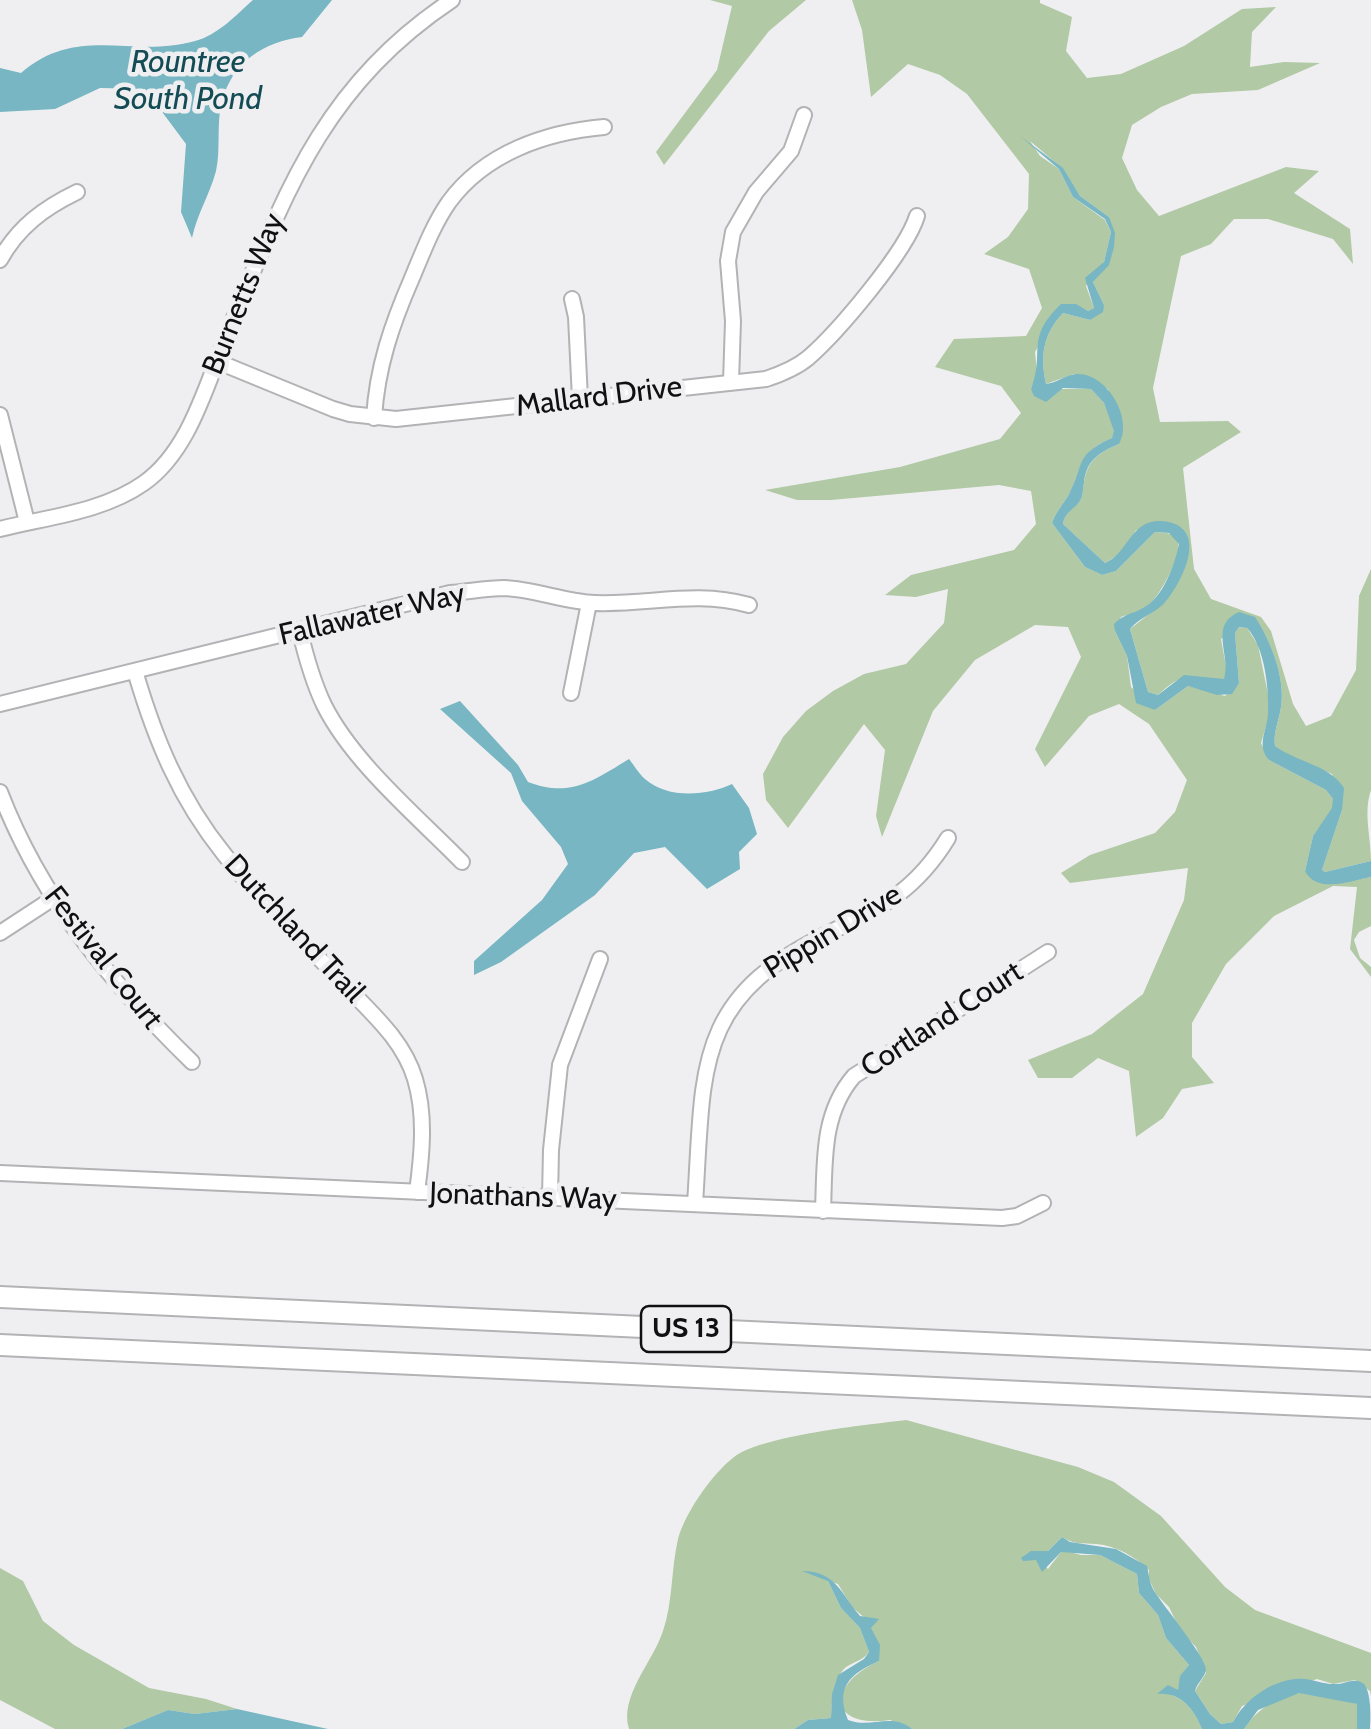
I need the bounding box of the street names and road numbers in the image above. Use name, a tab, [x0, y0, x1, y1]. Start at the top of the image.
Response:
street label: Burnetts Way	[195, 208, 293, 380]
street label: Mallard Drive	[514, 369, 684, 425]
street label: Fallawater Way	[275, 576, 469, 654]
street label: Dutchland Trail	[216, 847, 372, 1011]
street label: Pippin Drive	[758, 877, 908, 987]
street label: Festival Court	[36, 879, 170, 1037]
street label: Cortland Court	[854, 954, 1030, 1086]
street label: Jonathans Way	[429, 1176, 617, 1218]
road number: US 13	[641, 1306, 731, 1352]

